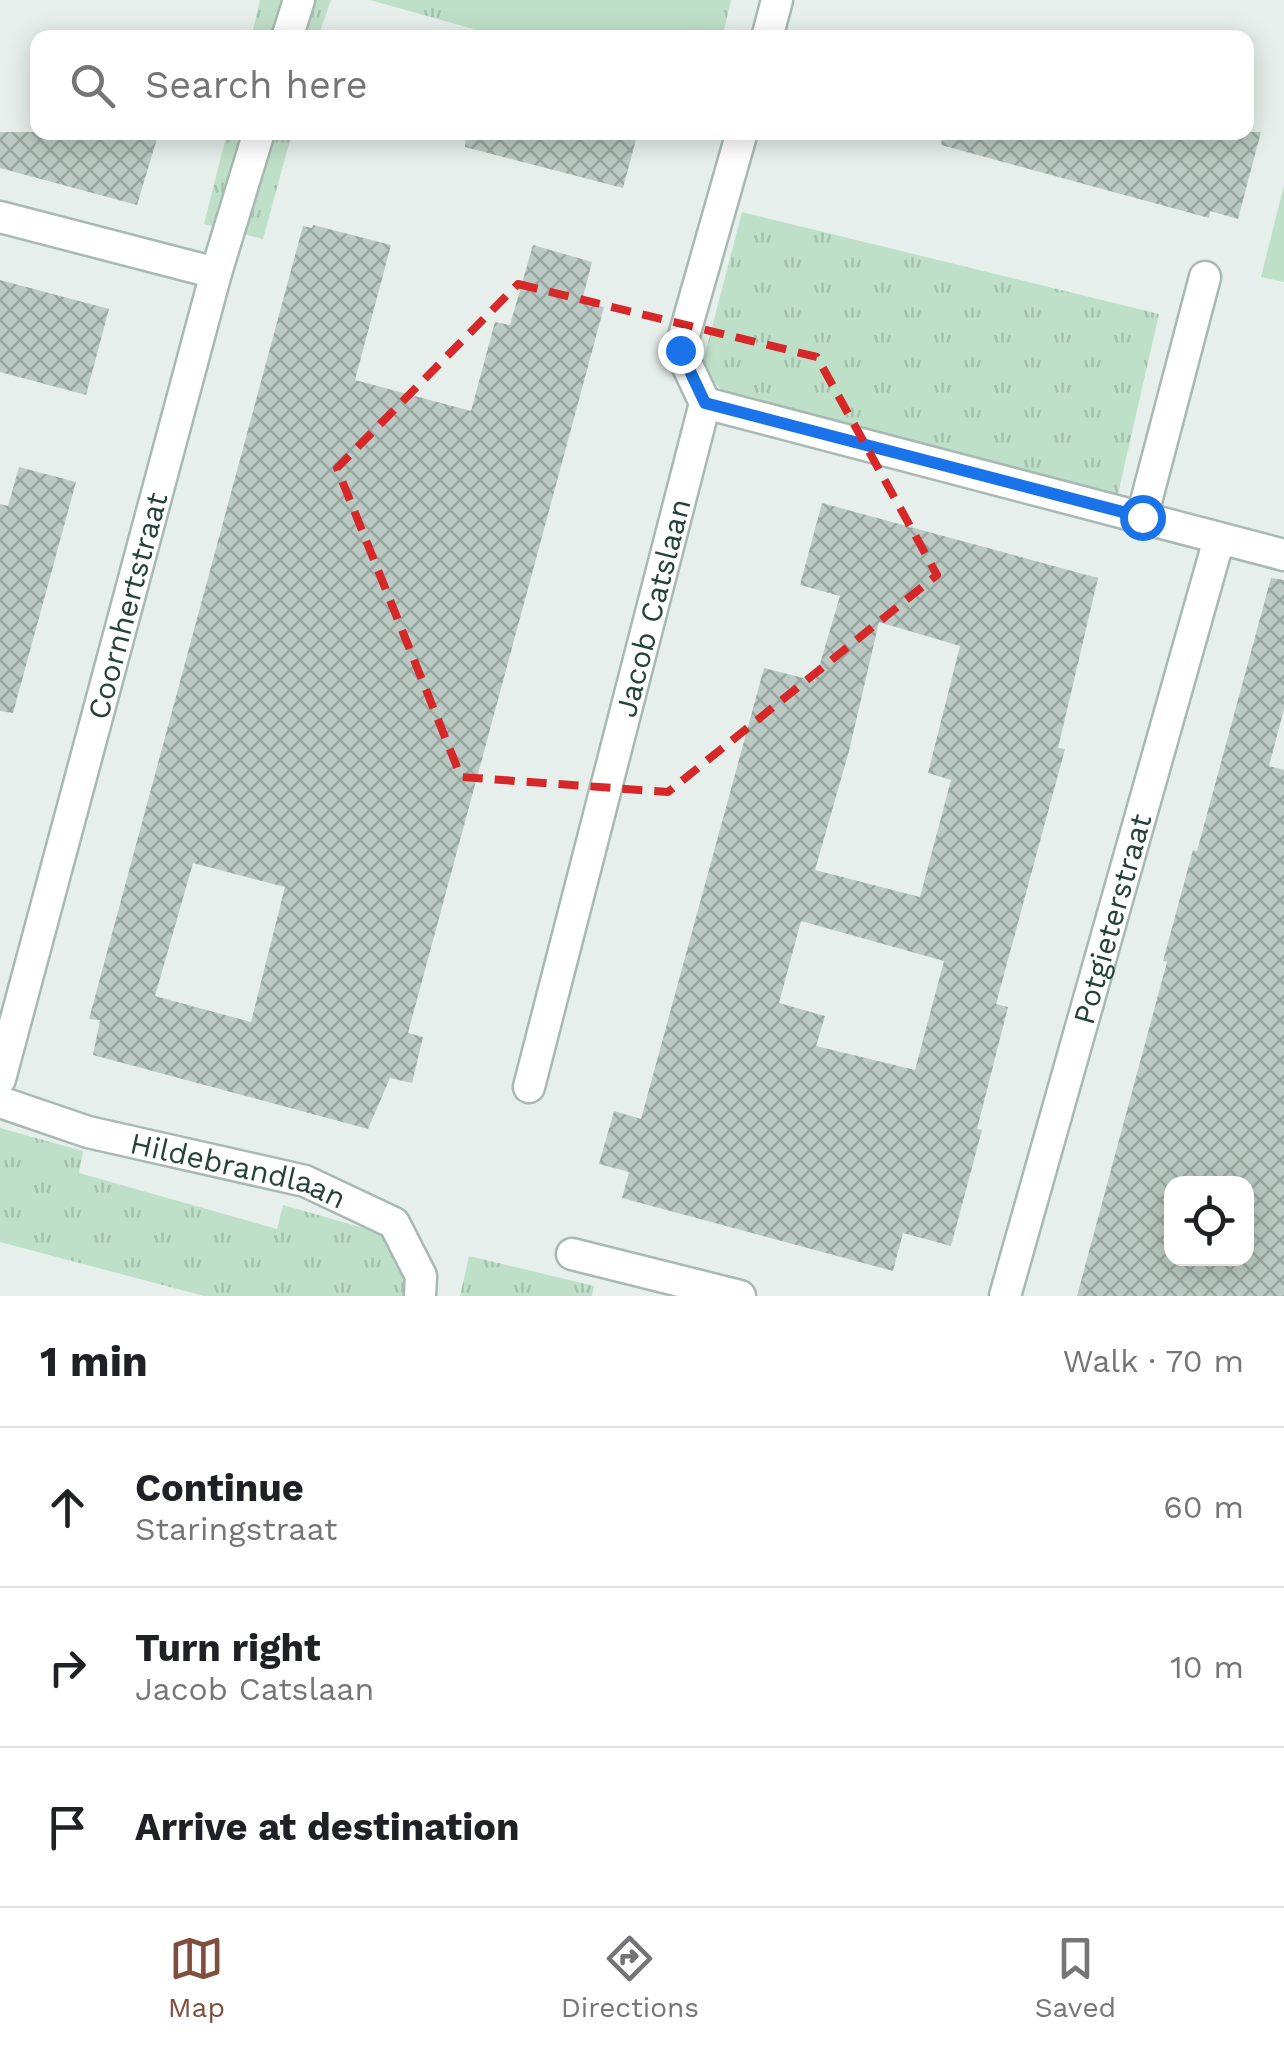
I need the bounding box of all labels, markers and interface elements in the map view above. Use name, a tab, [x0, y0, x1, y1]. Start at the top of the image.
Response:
search box	[30, 30, 1254, 140]
icon: search	[65, 58, 120, 113]
text: Search here	[145, 63, 368, 107]
route end	[658, 328, 704, 374]
street label: Coornhertstraat	[80, 488, 174, 723]
street label: Jacob Catslaan	[607, 495, 697, 721]
route start	[1120, 495, 1166, 541]
street label: Potgieterstraat	[1065, 809, 1158, 1028]
street label: Hildebrandlaan	[127, 1125, 352, 1215]
map controls	[1164, 1176, 1254, 1266]
button: locate	[1164, 1176, 1254, 1266]
text: 1 min	[40, 1337, 148, 1386]
text: Walk · 70 m	[1063, 1342, 1244, 1380]
text: Continue	[135, 1466, 304, 1510]
icon: ahead	[40, 1480, 95, 1535]
text: 60 m	[1163, 1488, 1244, 1526]
text: Staringstraat	[135, 1510, 337, 1548]
text: Turn right	[135, 1626, 321, 1670]
icon: right	[40, 1640, 95, 1695]
text: 10 m	[1170, 1648, 1244, 1686]
text: Jacob Catslaan	[135, 1670, 374, 1708]
icon: arrive	[40, 1800, 95, 1855]
text: Arrive at destination	[135, 1805, 520, 1849]
tab: Map	[168, 1931, 225, 2024]
tab: Directions	[561, 1931, 699, 2024]
tab: Saved	[1035, 1931, 1116, 2024]

